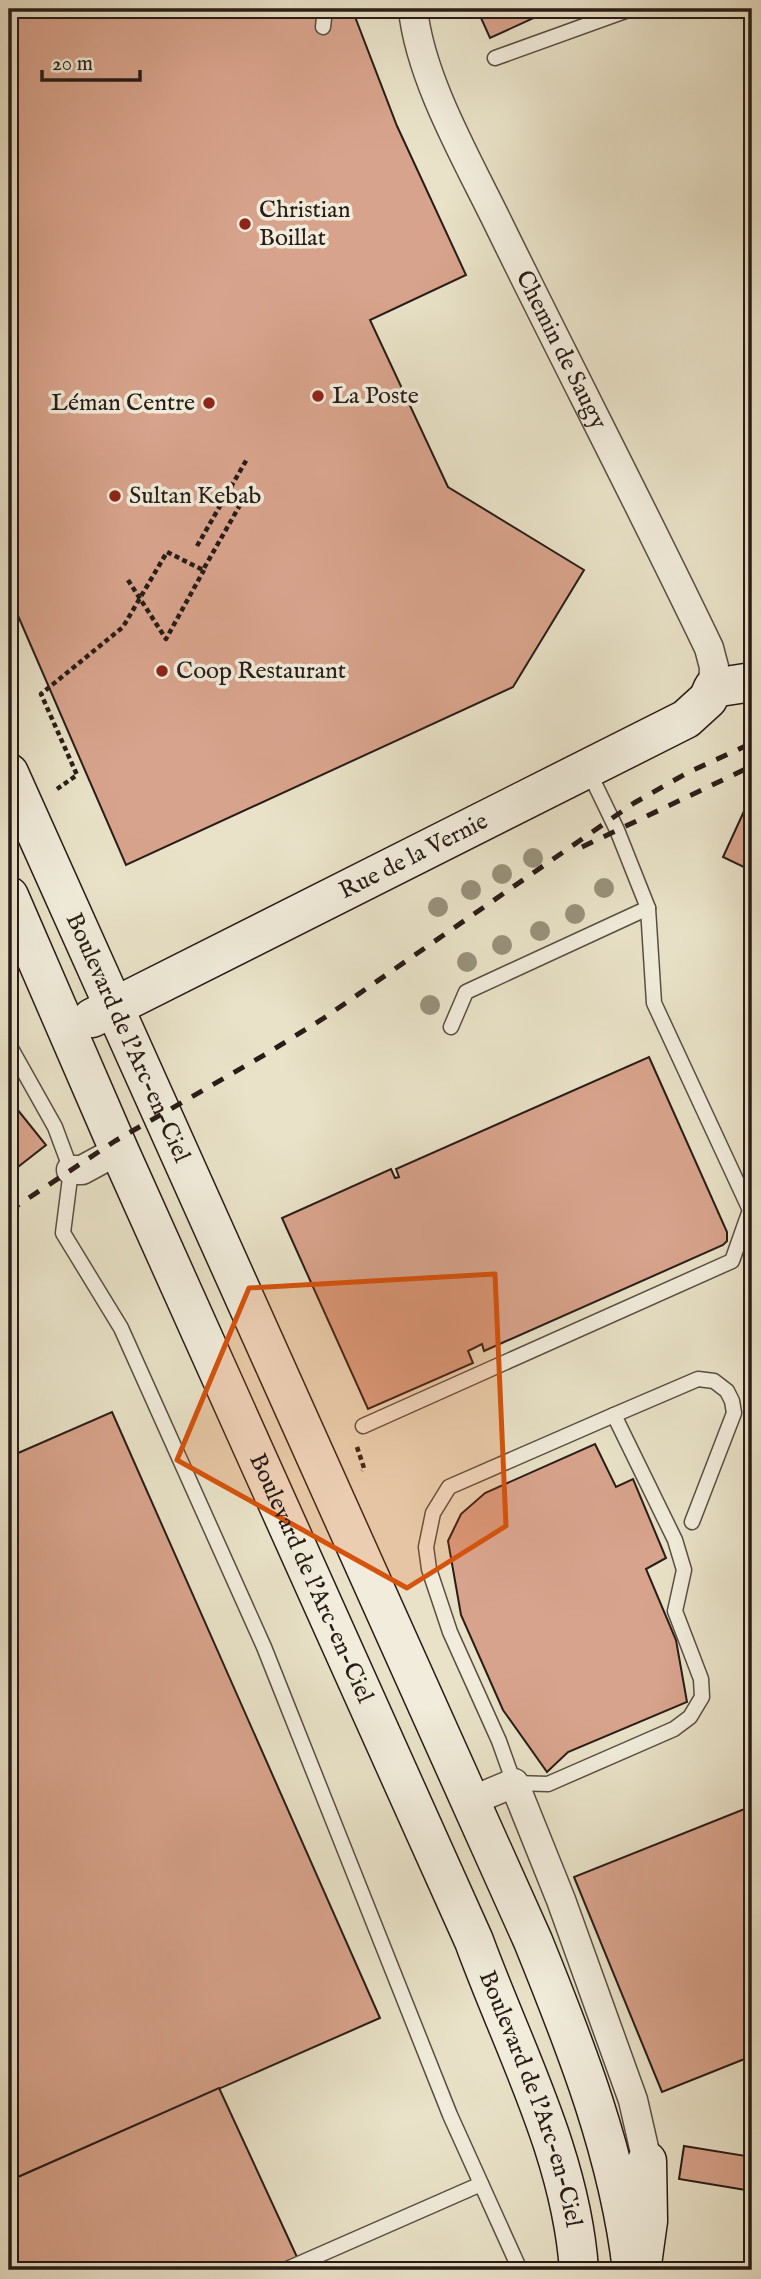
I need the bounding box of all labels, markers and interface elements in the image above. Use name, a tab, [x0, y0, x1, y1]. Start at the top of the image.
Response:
scale bar	[42, 38, 140, 82]
text: 20 m	[52, 51, 93, 78]
place label: Christian Boillat	[259, 195, 351, 254]
marker: Christian Boillat	[237, 216, 253, 232]
street label: Chemin de Saugy	[508, 265, 614, 435]
place label: La Poste	[332, 381, 419, 412]
place label: Léman Centre	[51, 388, 195, 419]
marker: La Poste	[310, 388, 326, 404]
marker: Léman Centre	[201, 395, 217, 411]
place label: Sultan Kebab	[129, 481, 262, 512]
marker: Sultan Kebab	[107, 488, 123, 504]
place label: Coop Restaurant	[176, 656, 346, 687]
marker: Coop Restaurant	[154, 663, 170, 679]
street label: Rue de la Vernie	[334, 806, 493, 907]
street label: Boulevard de l'Arc-en-Ciel	[58, 908, 197, 1168]
street label: Boulevard de l'Arc-en-Ciel	[242, 1448, 381, 1708]
street label: Boulevard de l'Arc-en-Ciel	[471, 1966, 589, 2230]

